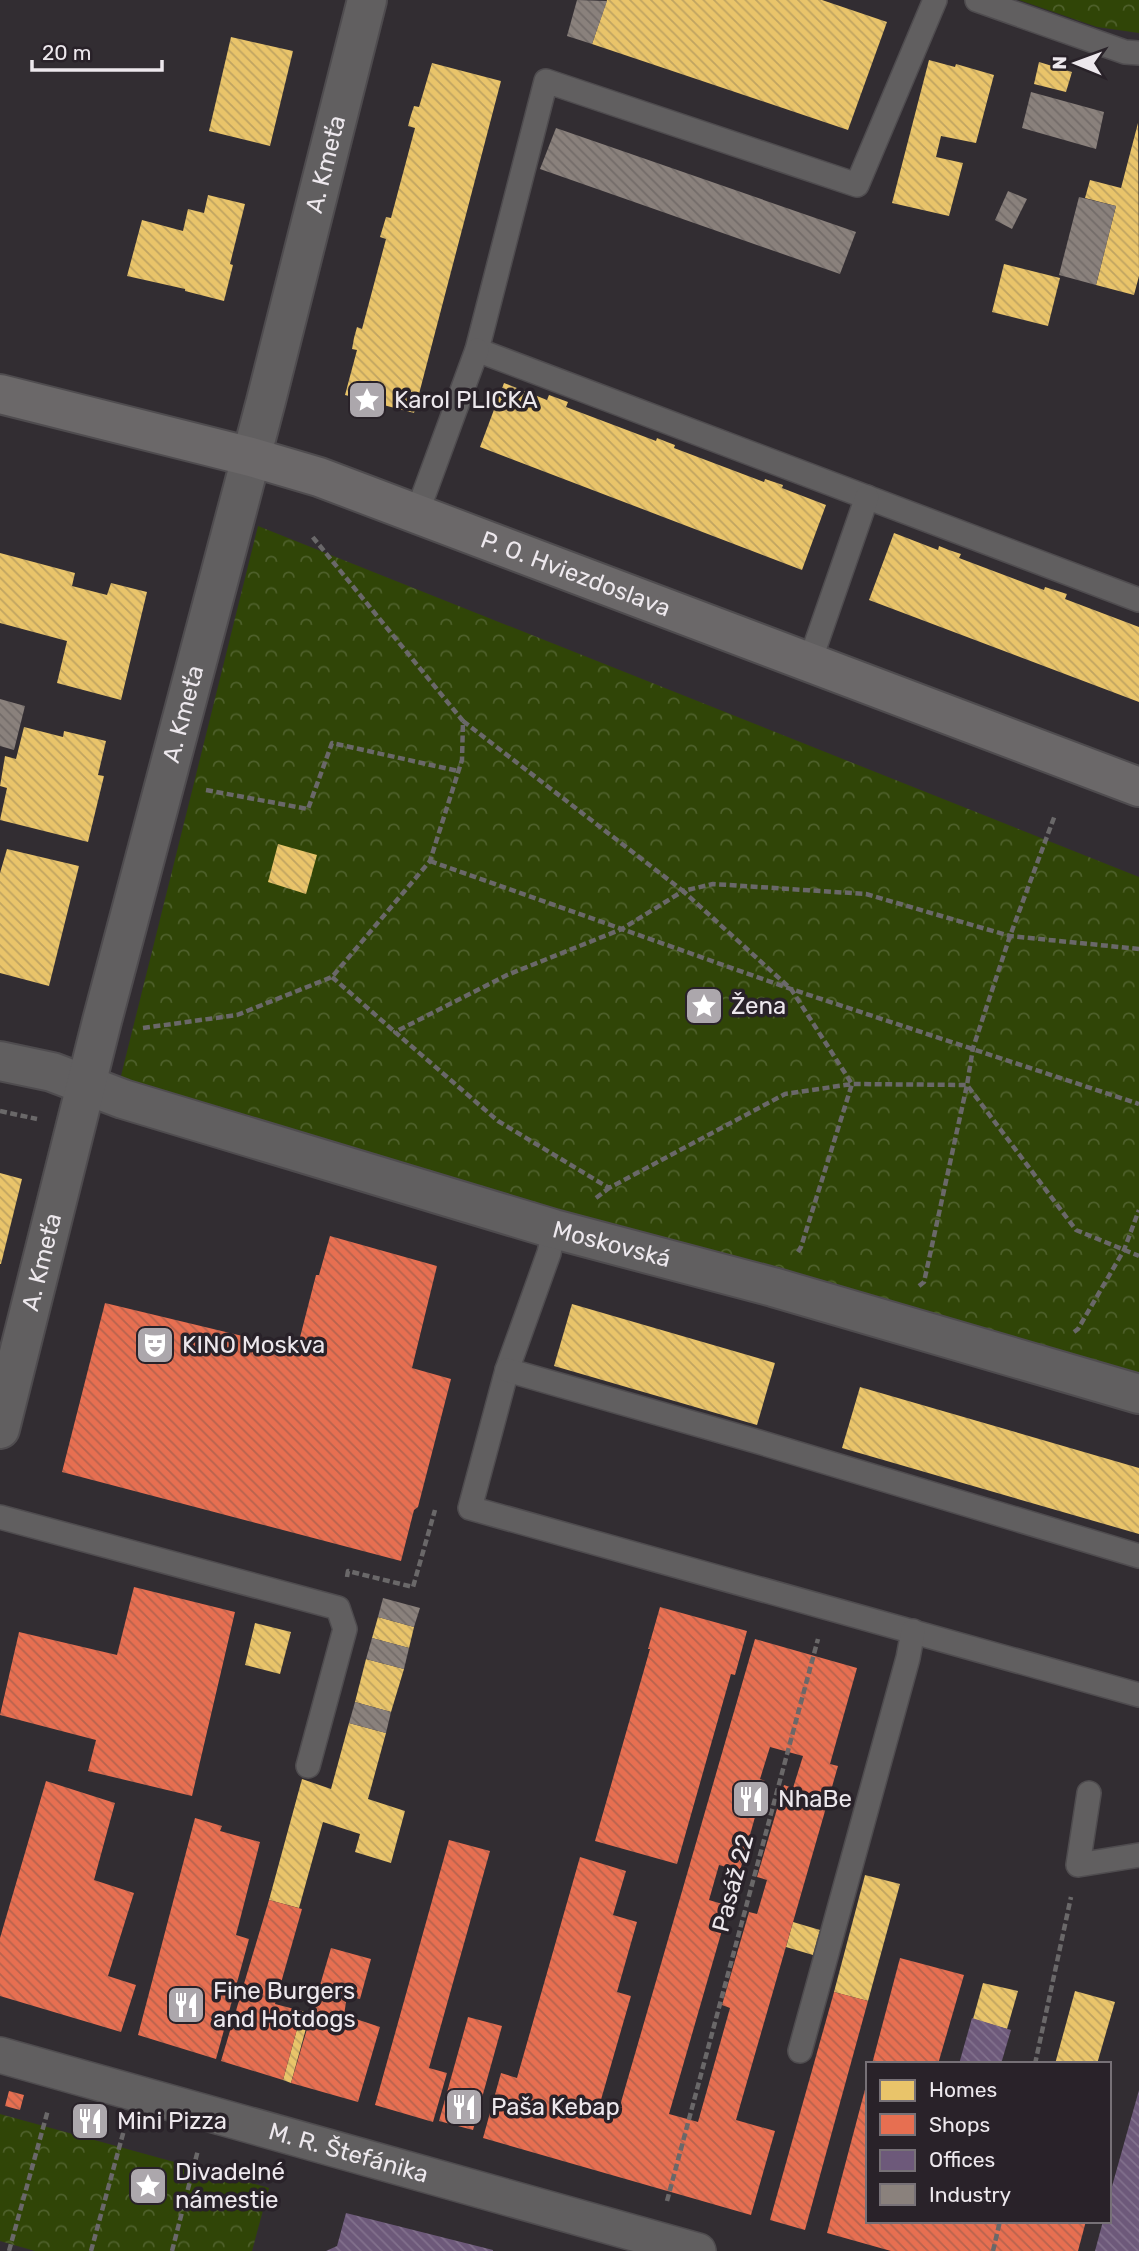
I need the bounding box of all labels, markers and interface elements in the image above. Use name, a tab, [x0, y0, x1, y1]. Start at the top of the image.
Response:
scale bar	[32, 28, 161, 72]
north arrow	[1041, 28, 1111, 98]
text: 20 m	[42, 40, 91, 65]
text: N	[1048, 56, 1071, 70]
street label: A. Kmeťa	[300, 113, 351, 216]
place icon: Karol PLICKA	[346, 379, 388, 421]
place label: Karol PLICKA	[394, 386, 538, 414]
street label: P. O. Hviezdoslava	[477, 525, 674, 623]
street label: A. Kmeťa	[157, 662, 209, 766]
place icon: Žena	[683, 985, 725, 1027]
place label: Žena	[731, 992, 786, 1020]
street label: A. Kmeťa	[16, 1210, 67, 1314]
street label: Moskovská	[550, 1215, 674, 1273]
theatre icon: KINO Moskva	[134, 1324, 176, 1366]
place label: KINO Moskva	[182, 1331, 325, 1359]
restaurant icon: NhaBe	[730, 1778, 772, 1820]
place label: NhaBe	[778, 1785, 852, 1813]
street label: Pasáž 22	[707, 1831, 759, 1935]
place label: Fine Burgers and Hotdogs	[213, 1977, 356, 2033]
restaurant icon: Fine Burgers and Hotdogs	[165, 1984, 207, 2026]
legend	[866, 2062, 1111, 2223]
text: Homes	[929, 2077, 997, 2102]
restaurant icon: Paša Kebap	[443, 2086, 485, 2128]
place label: Paša Kebap	[491, 2093, 620, 2121]
restaurant icon: Mini Pizza	[69, 2100, 111, 2142]
place label: Mini Pizza	[117, 2107, 227, 2135]
text: Shops	[929, 2112, 990, 2137]
street label: M. R. Štefánika	[266, 2117, 431, 2189]
text: Offices	[929, 2147, 995, 2172]
place label: Divadelné námestie	[175, 2158, 285, 2214]
place icon: Divadelné námestie	[127, 2165, 169, 2207]
text: Industry	[929, 2182, 1011, 2207]

